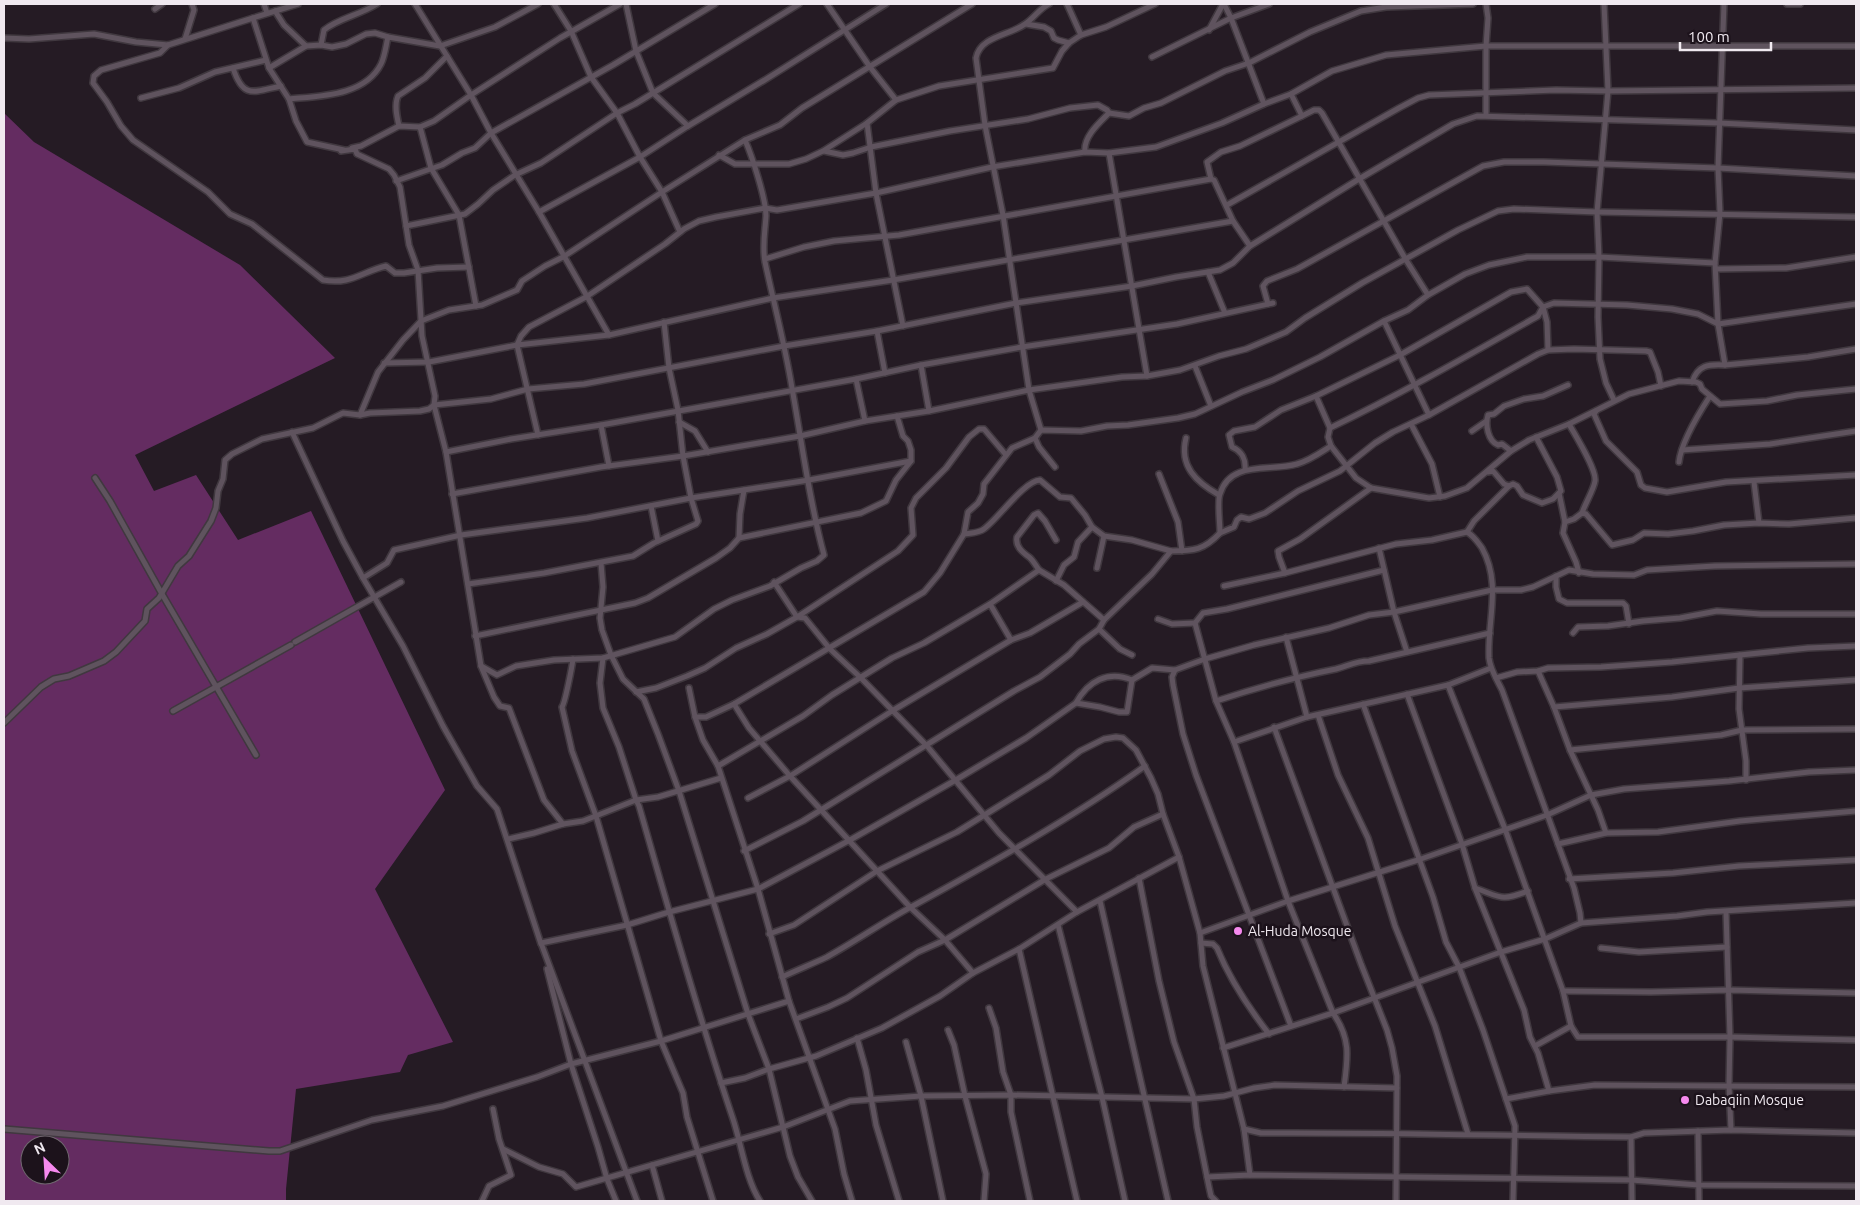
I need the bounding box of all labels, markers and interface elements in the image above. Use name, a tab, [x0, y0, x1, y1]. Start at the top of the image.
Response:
scale bar	[1680, 20, 1771, 52]
text: 100 m	[1688, 28, 1730, 45]
place label: Al-Huda Mosque	[1248, 923, 1352, 939]
marker: Al-Huda Mosque	[1232, 925, 1244, 937]
place label: Dabaqiin Mosque	[1695, 1092, 1804, 1108]
marker: Dabaqiin Mosque	[1679, 1094, 1691, 1106]
north arrow	[20, 1135, 70, 1185]
text: N	[31, 1139, 48, 1158]

